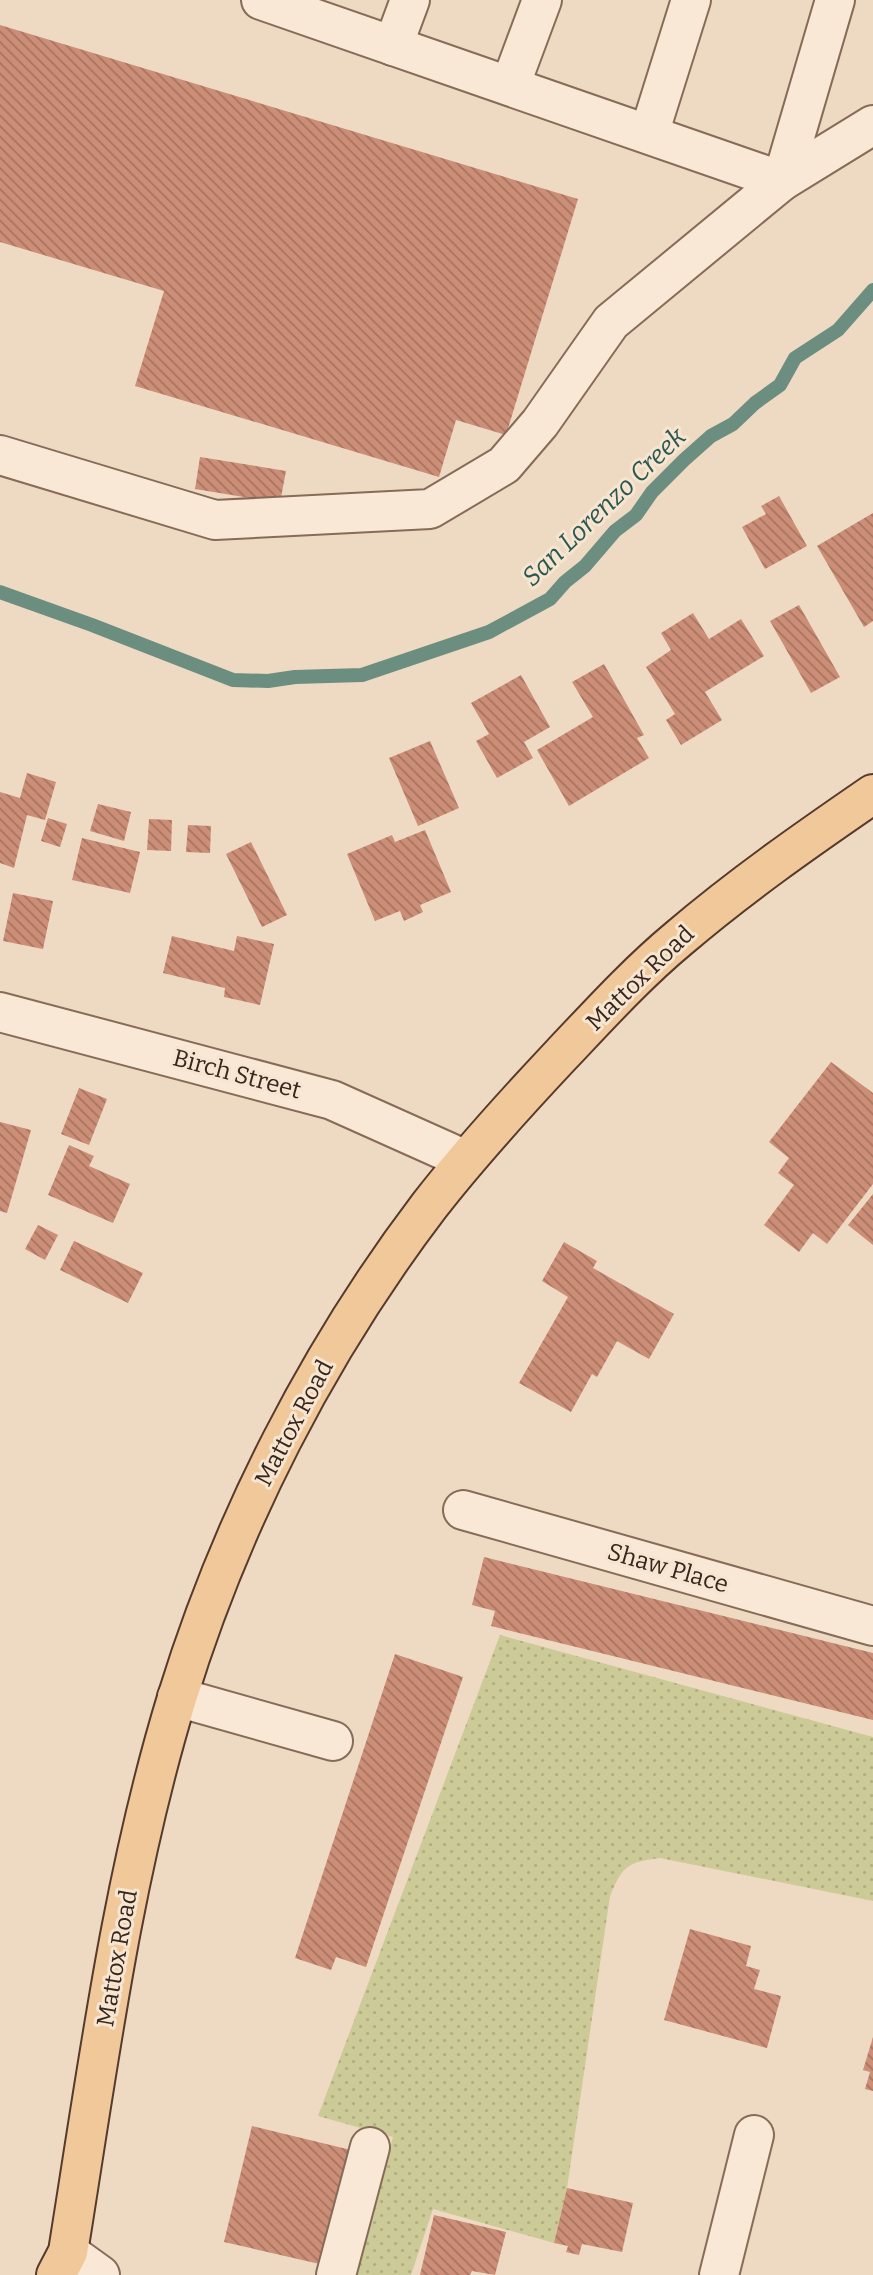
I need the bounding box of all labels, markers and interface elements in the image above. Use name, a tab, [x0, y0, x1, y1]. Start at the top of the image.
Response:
water label: San Lorenzo Creek	[516, 421, 693, 593]
street label: Mattox Road	[580, 920, 700, 1036]
street label: Birch Street	[170, 1043, 304, 1105]
street label: Mattox Road	[249, 1355, 339, 1491]
street label: Shaw Place	[604, 1537, 732, 1599]
street label: Mattox Road	[91, 1887, 143, 2029]

